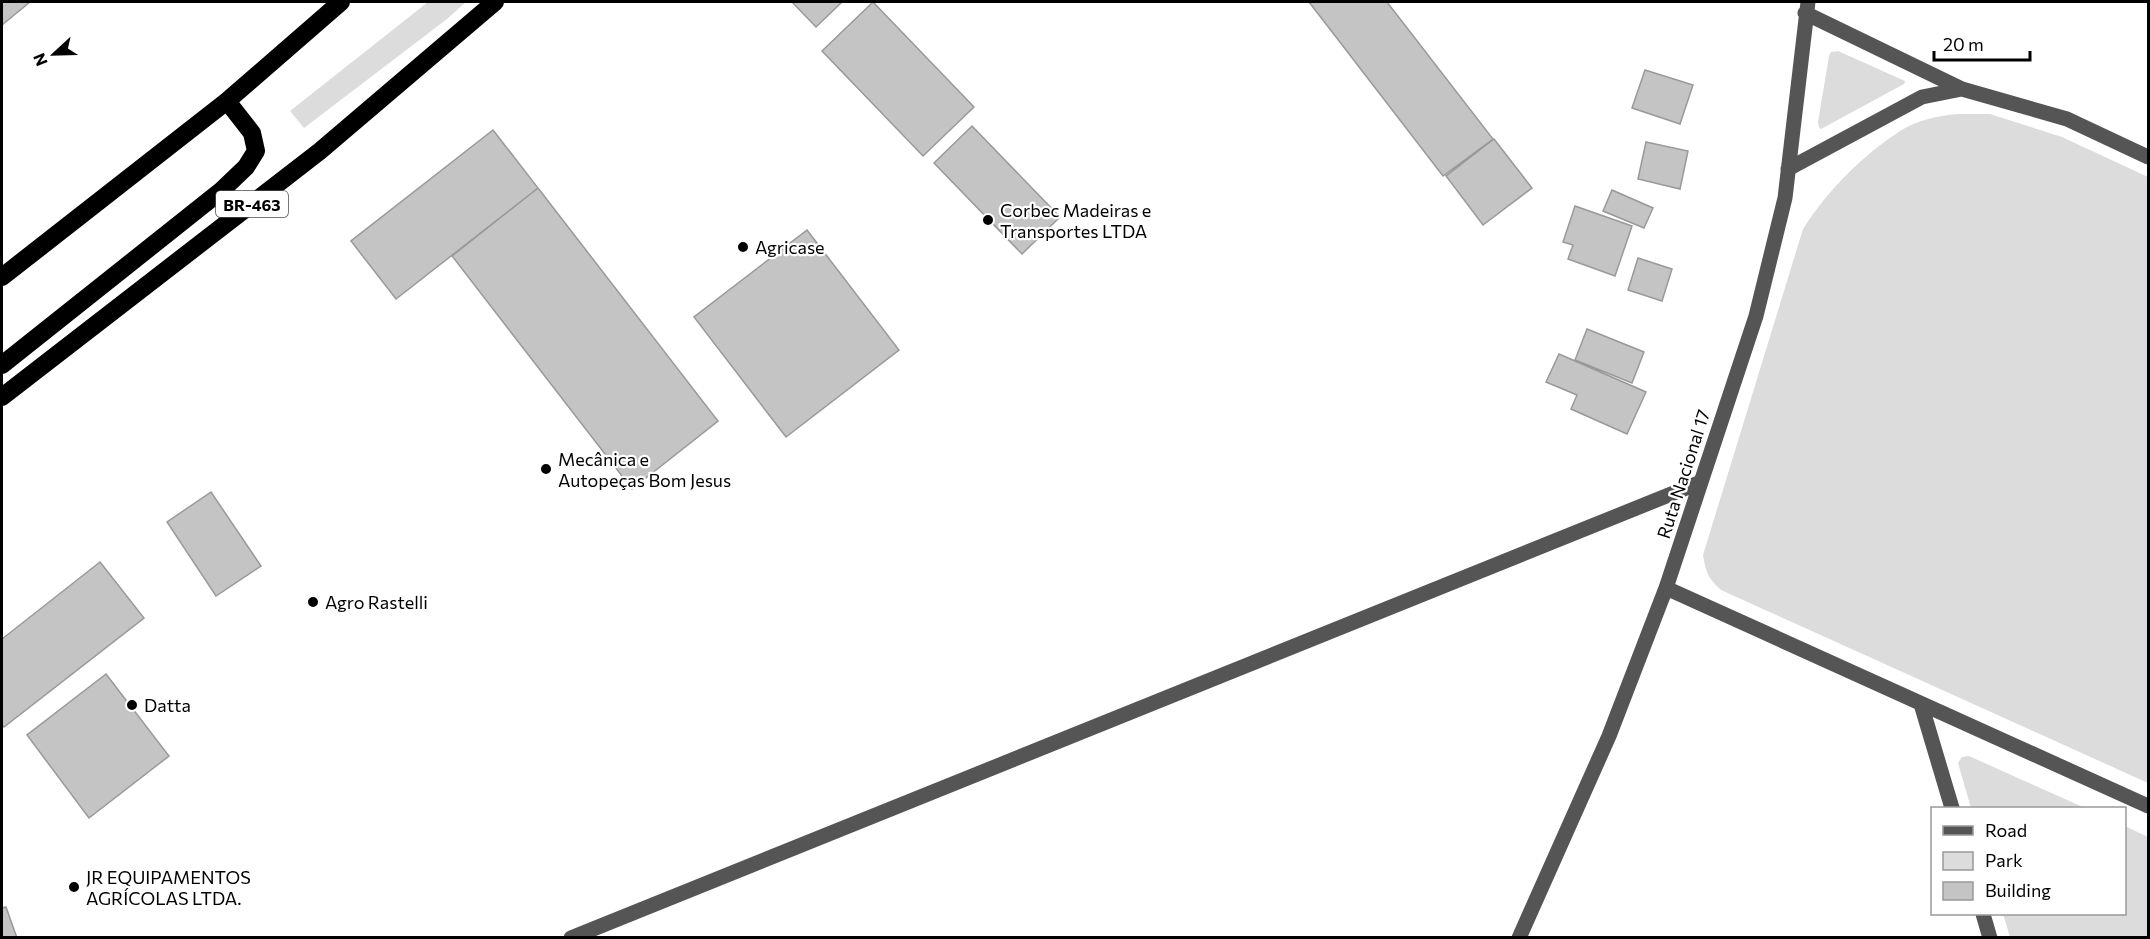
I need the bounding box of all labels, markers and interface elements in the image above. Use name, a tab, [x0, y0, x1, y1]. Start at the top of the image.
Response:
north arrow	[24, 24, 84, 84]
scale bar	[1934, 24, 2030, 62]
text: 20 m	[1943, 33, 1984, 55]
text: N	[29, 51, 51, 69]
road number: BR-463	[216, 191, 288, 217]
place label: Corbec Madeiras e Transportes LTDA	[1000, 199, 1151, 242]
marker: Corbec Madeiras e Transportes LTDA	[981, 213, 995, 227]
place label: Agricase	[755, 236, 825, 258]
marker: Agricase	[736, 240, 750, 254]
street label: Ruta Nacional 17	[1652, 407, 1714, 541]
place label: Mecânica e Autopeças Bom Jesus	[558, 448, 731, 491]
marker: Mecânica e Autopeças Bom Jesus	[539, 462, 553, 476]
place label: Agro Rastelli	[325, 591, 428, 613]
marker: Agro Rastelli	[306, 595, 320, 609]
place label: Datta	[144, 694, 191, 716]
marker: Datta	[125, 698, 139, 712]
legend	[1931, 807, 2126, 915]
text: Road	[1985, 819, 2027, 841]
text: Park	[1985, 849, 2023, 871]
place label: JR EQUIPAMENTOS AGRÍCOLAS LTDA.	[86, 866, 251, 909]
text: Building	[1985, 879, 2051, 901]
marker: JR EQUIPAMENTOS AGRÍCOLAS LTDA.	[67, 880, 81, 894]

